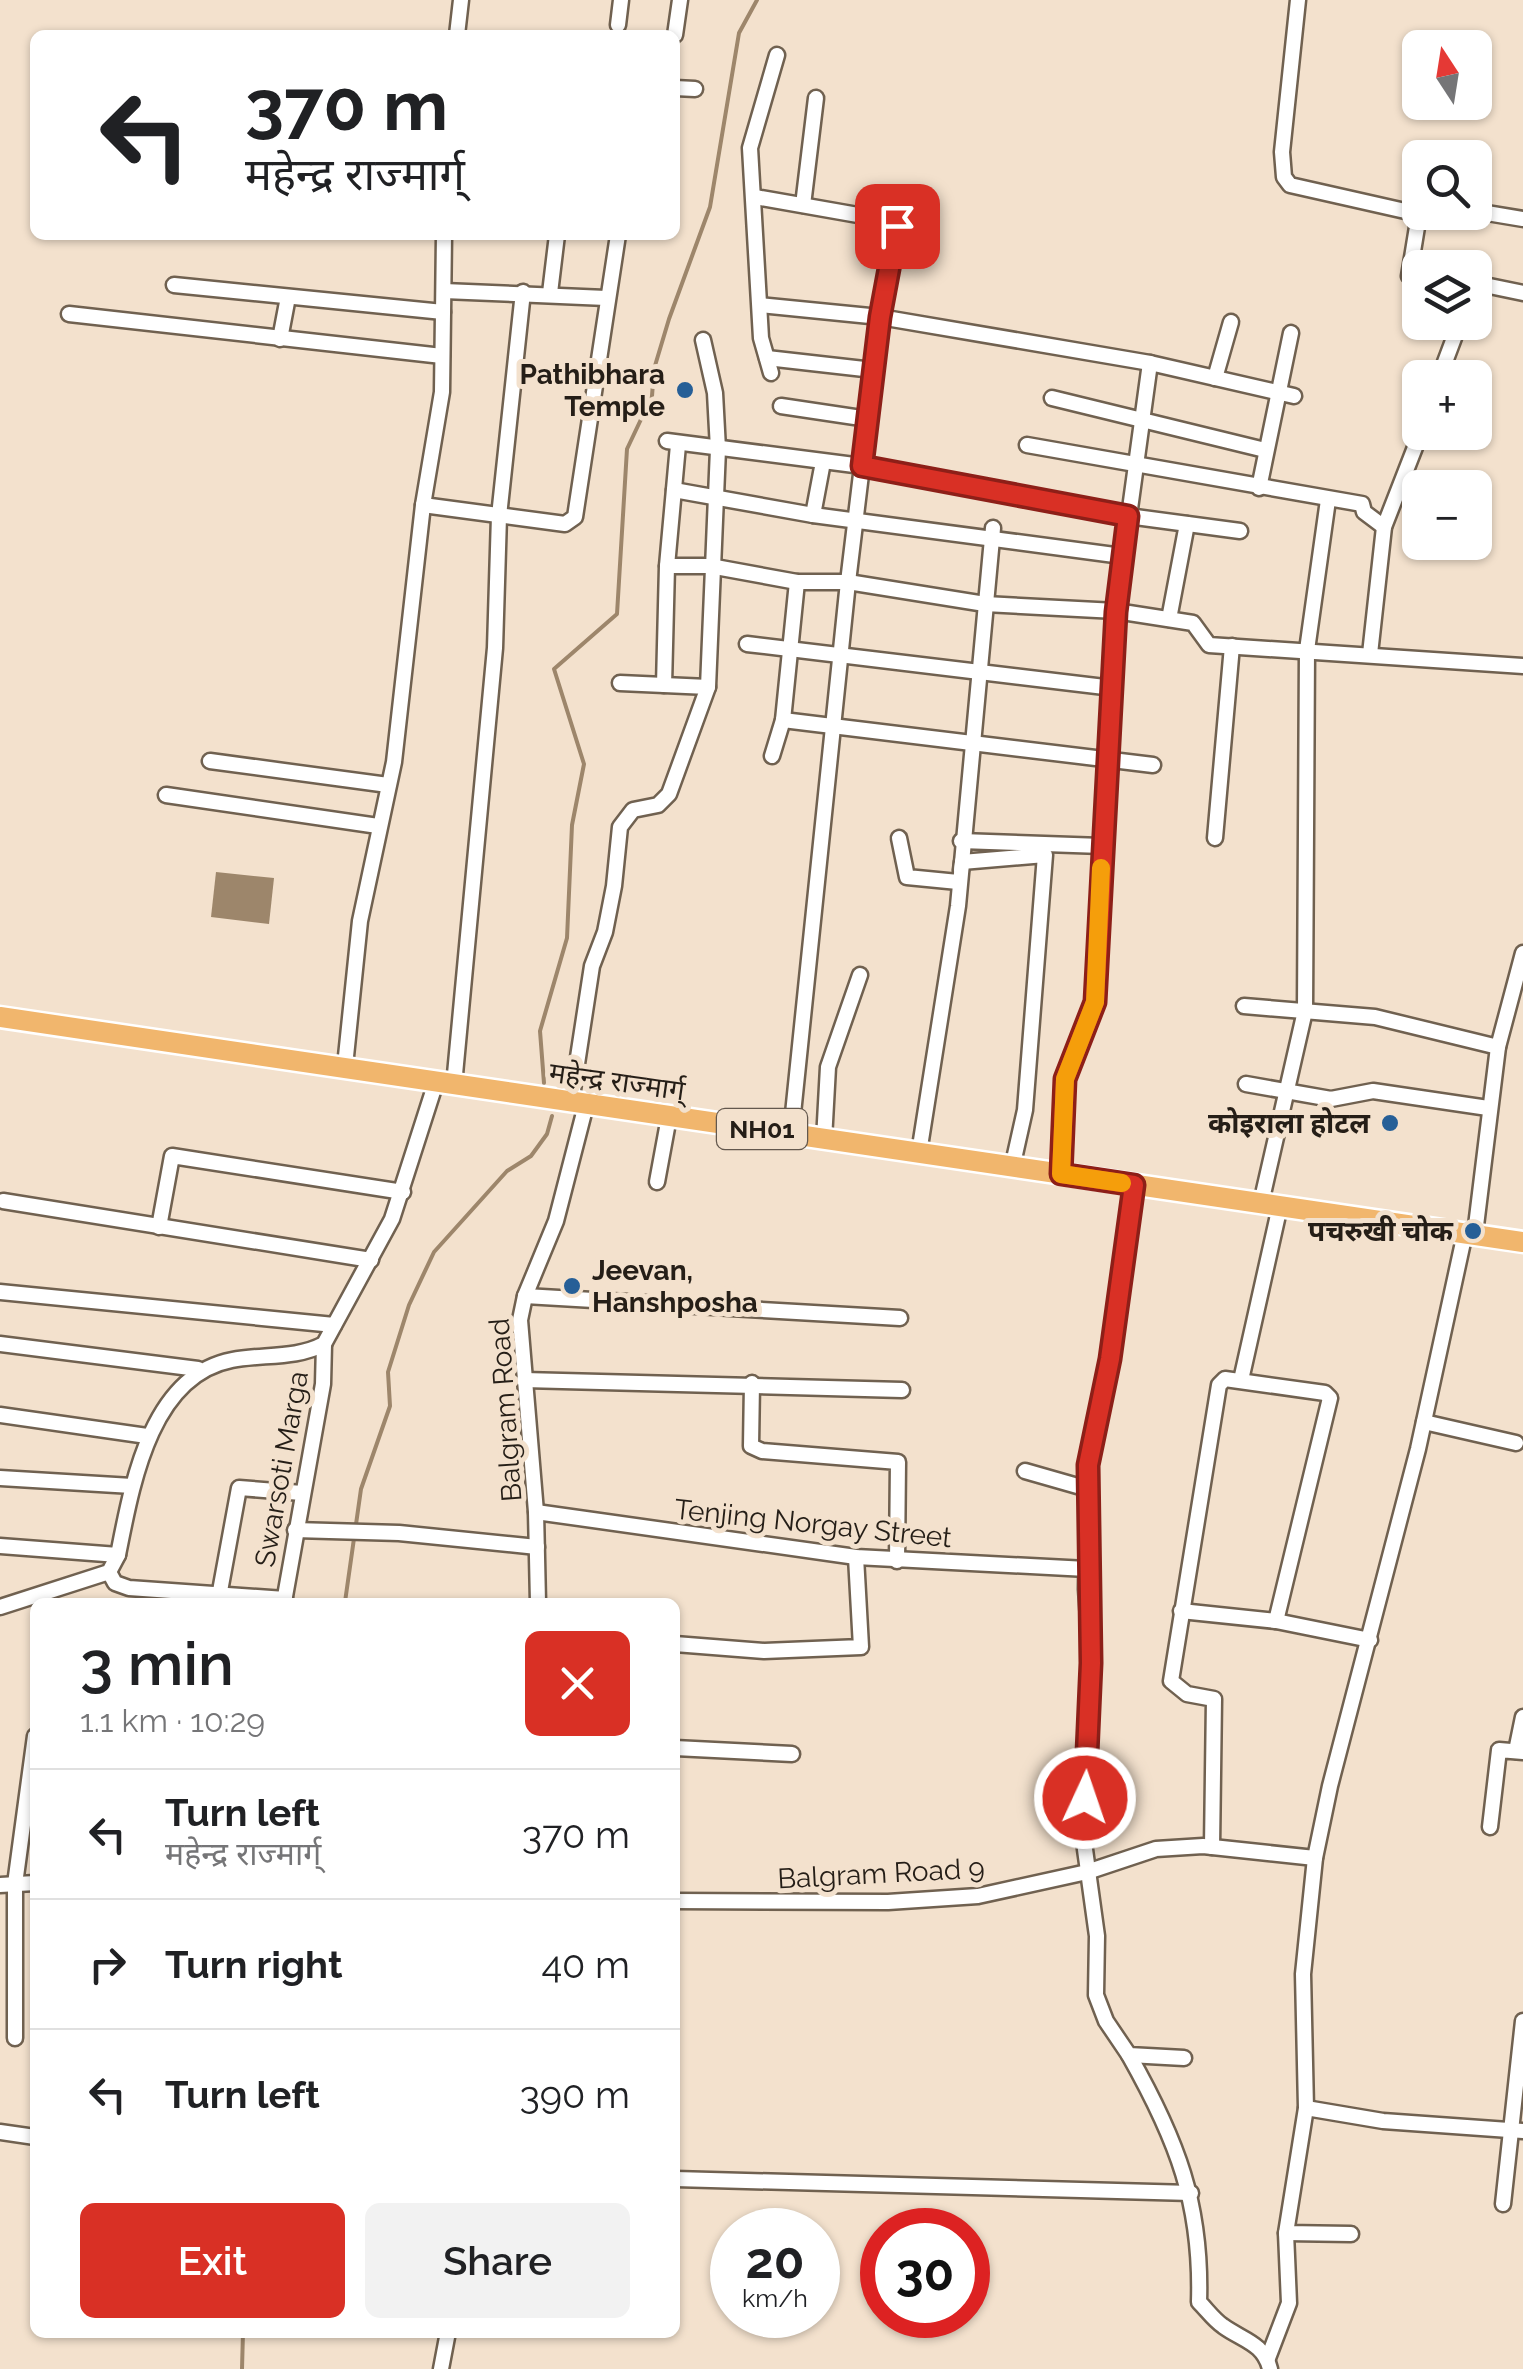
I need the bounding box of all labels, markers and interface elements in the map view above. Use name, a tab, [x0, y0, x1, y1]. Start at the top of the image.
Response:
north arrow	[1402, 30, 1492, 120]
map controls	[1402, 30, 1492, 560]
text: 370 m	[245, 64, 448, 146]
icon: left	[80, 70, 210, 200]
button: search	[1402, 140, 1492, 230]
text: महेन्द्र राज्मार्ग्	[245, 148, 465, 201]
pin	[855, 184, 940, 269]
icon: arrive	[870, 199, 925, 254]
button: layers	[1402, 250, 1492, 340]
place label: Pathibhara Temple	[519, 358, 665, 423]
button: +	[1402, 360, 1492, 450]
marker: Pathibhara Temple	[674, 379, 696, 401]
button: −	[1402, 470, 1492, 560]
street label: महेन्द्र राज्मार्ग्	[547, 1056, 691, 1109]
place label: कोइराला होटल	[1208, 1107, 1371, 1140]
road number: NH01	[717, 1109, 807, 1149]
marker: कोइराला होटल	[1379, 1112, 1401, 1134]
place label: पचरुखी चोक	[1308, 1215, 1454, 1248]
marker: पचरुखी चोक	[1462, 1220, 1484, 1242]
place label: Jeevan, Hanshposha	[592, 1254, 758, 1319]
marker: Jeevan, Hanshposha	[561, 1275, 583, 1297]
street label: Balgram Road	[483, 1317, 528, 1503]
street label: Swarsoti Marga	[248, 1369, 315, 1570]
street label: Tenjing Norgay Street	[673, 1493, 954, 1555]
text: 3 min	[80, 1629, 234, 1699]
button: close	[525, 1631, 630, 1736]
text: 1.1 km · 10:29	[80, 1702, 265, 1739]
position arrow	[1033, 1746, 1137, 1850]
text: Turn left	[165, 1790, 320, 1835]
icon: left	[80, 1807, 135, 1862]
text: 370 m	[522, 1812, 630, 1857]
text: महेन्द्र राज्मार्ग्	[165, 1835, 321, 1872]
street label: Balgram Road 9	[777, 1852, 985, 1895]
icon: right	[80, 1937, 135, 1992]
text: Turn right	[165, 1942, 342, 1987]
text: 40 m	[541, 1942, 630, 1987]
icon: left	[80, 2067, 135, 2122]
text: Turn left	[165, 2072, 320, 2117]
text: 390 m	[520, 2072, 630, 2117]
button: Exit	[80, 2203, 345, 2318]
button: Share	[365, 2203, 630, 2318]
speed limit sign: 30	[860, 2208, 990, 2338]
text: 20	[746, 2231, 804, 2290]
text: km/h	[742, 2283, 808, 2313]

